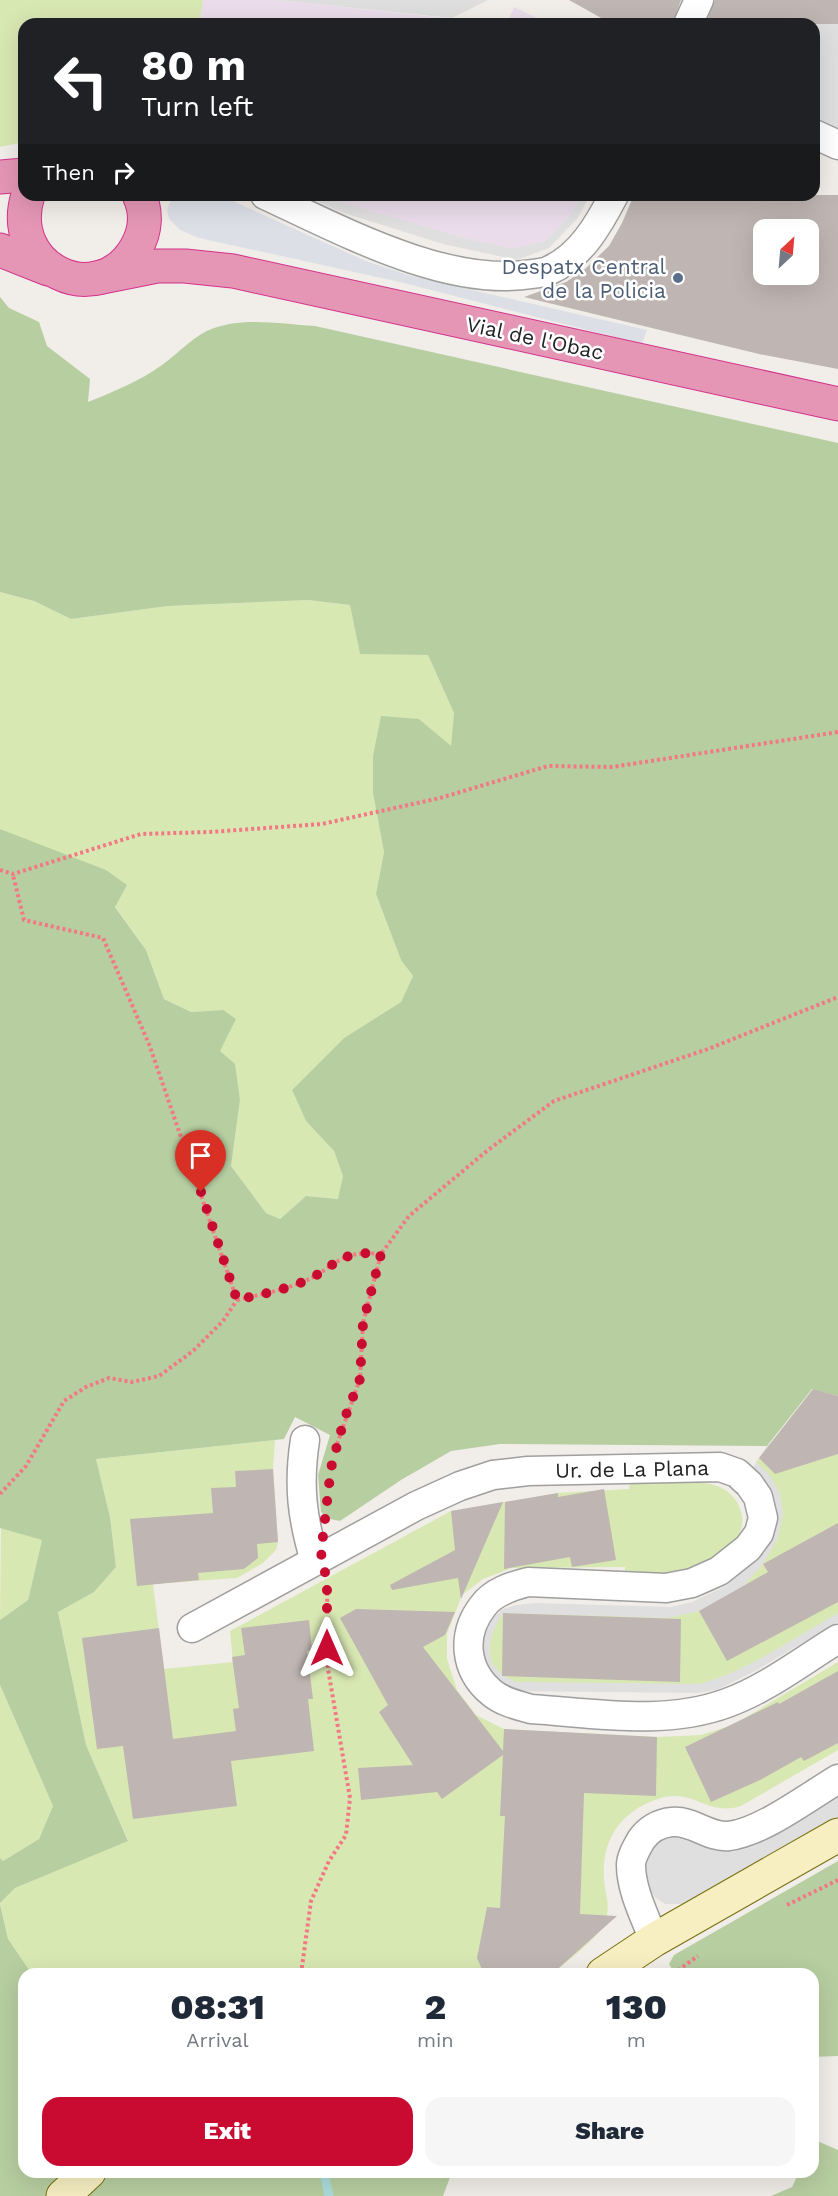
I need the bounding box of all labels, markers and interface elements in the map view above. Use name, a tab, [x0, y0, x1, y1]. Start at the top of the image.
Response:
text: 80 m	[141, 41, 246, 90]
icon: left	[42, 42, 120, 120]
text: Turn left	[141, 91, 253, 123]
icon: right	[107, 156, 140, 189]
text: Then	[42, 160, 95, 185]
north arrow	[753, 219, 819, 285]
map controls	[753, 219, 819, 285]
place label: Despatx Central de la Policia	[502, 254, 667, 303]
marker: Despatx Central de la Policia	[671, 271, 685, 285]
street label: Vial de l'Obac	[464, 311, 606, 365]
pin	[175, 1130, 226, 1192]
icon: arrive	[184, 1139, 217, 1172]
street label: Ur. de La Plana	[555, 1455, 709, 1483]
position arrow	[295, 1616, 359, 1680]
text: 08:31	[170, 1986, 265, 2028]
text: 2	[425, 1986, 446, 2028]
text: 130	[606, 1986, 667, 2028]
text: Arrival	[186, 2028, 249, 2052]
text: min	[417, 2028, 454, 2052]
text: m	[627, 2028, 646, 2052]
button: Exit	[42, 2097, 413, 2166]
button: Share	[425, 2097, 795, 2166]

